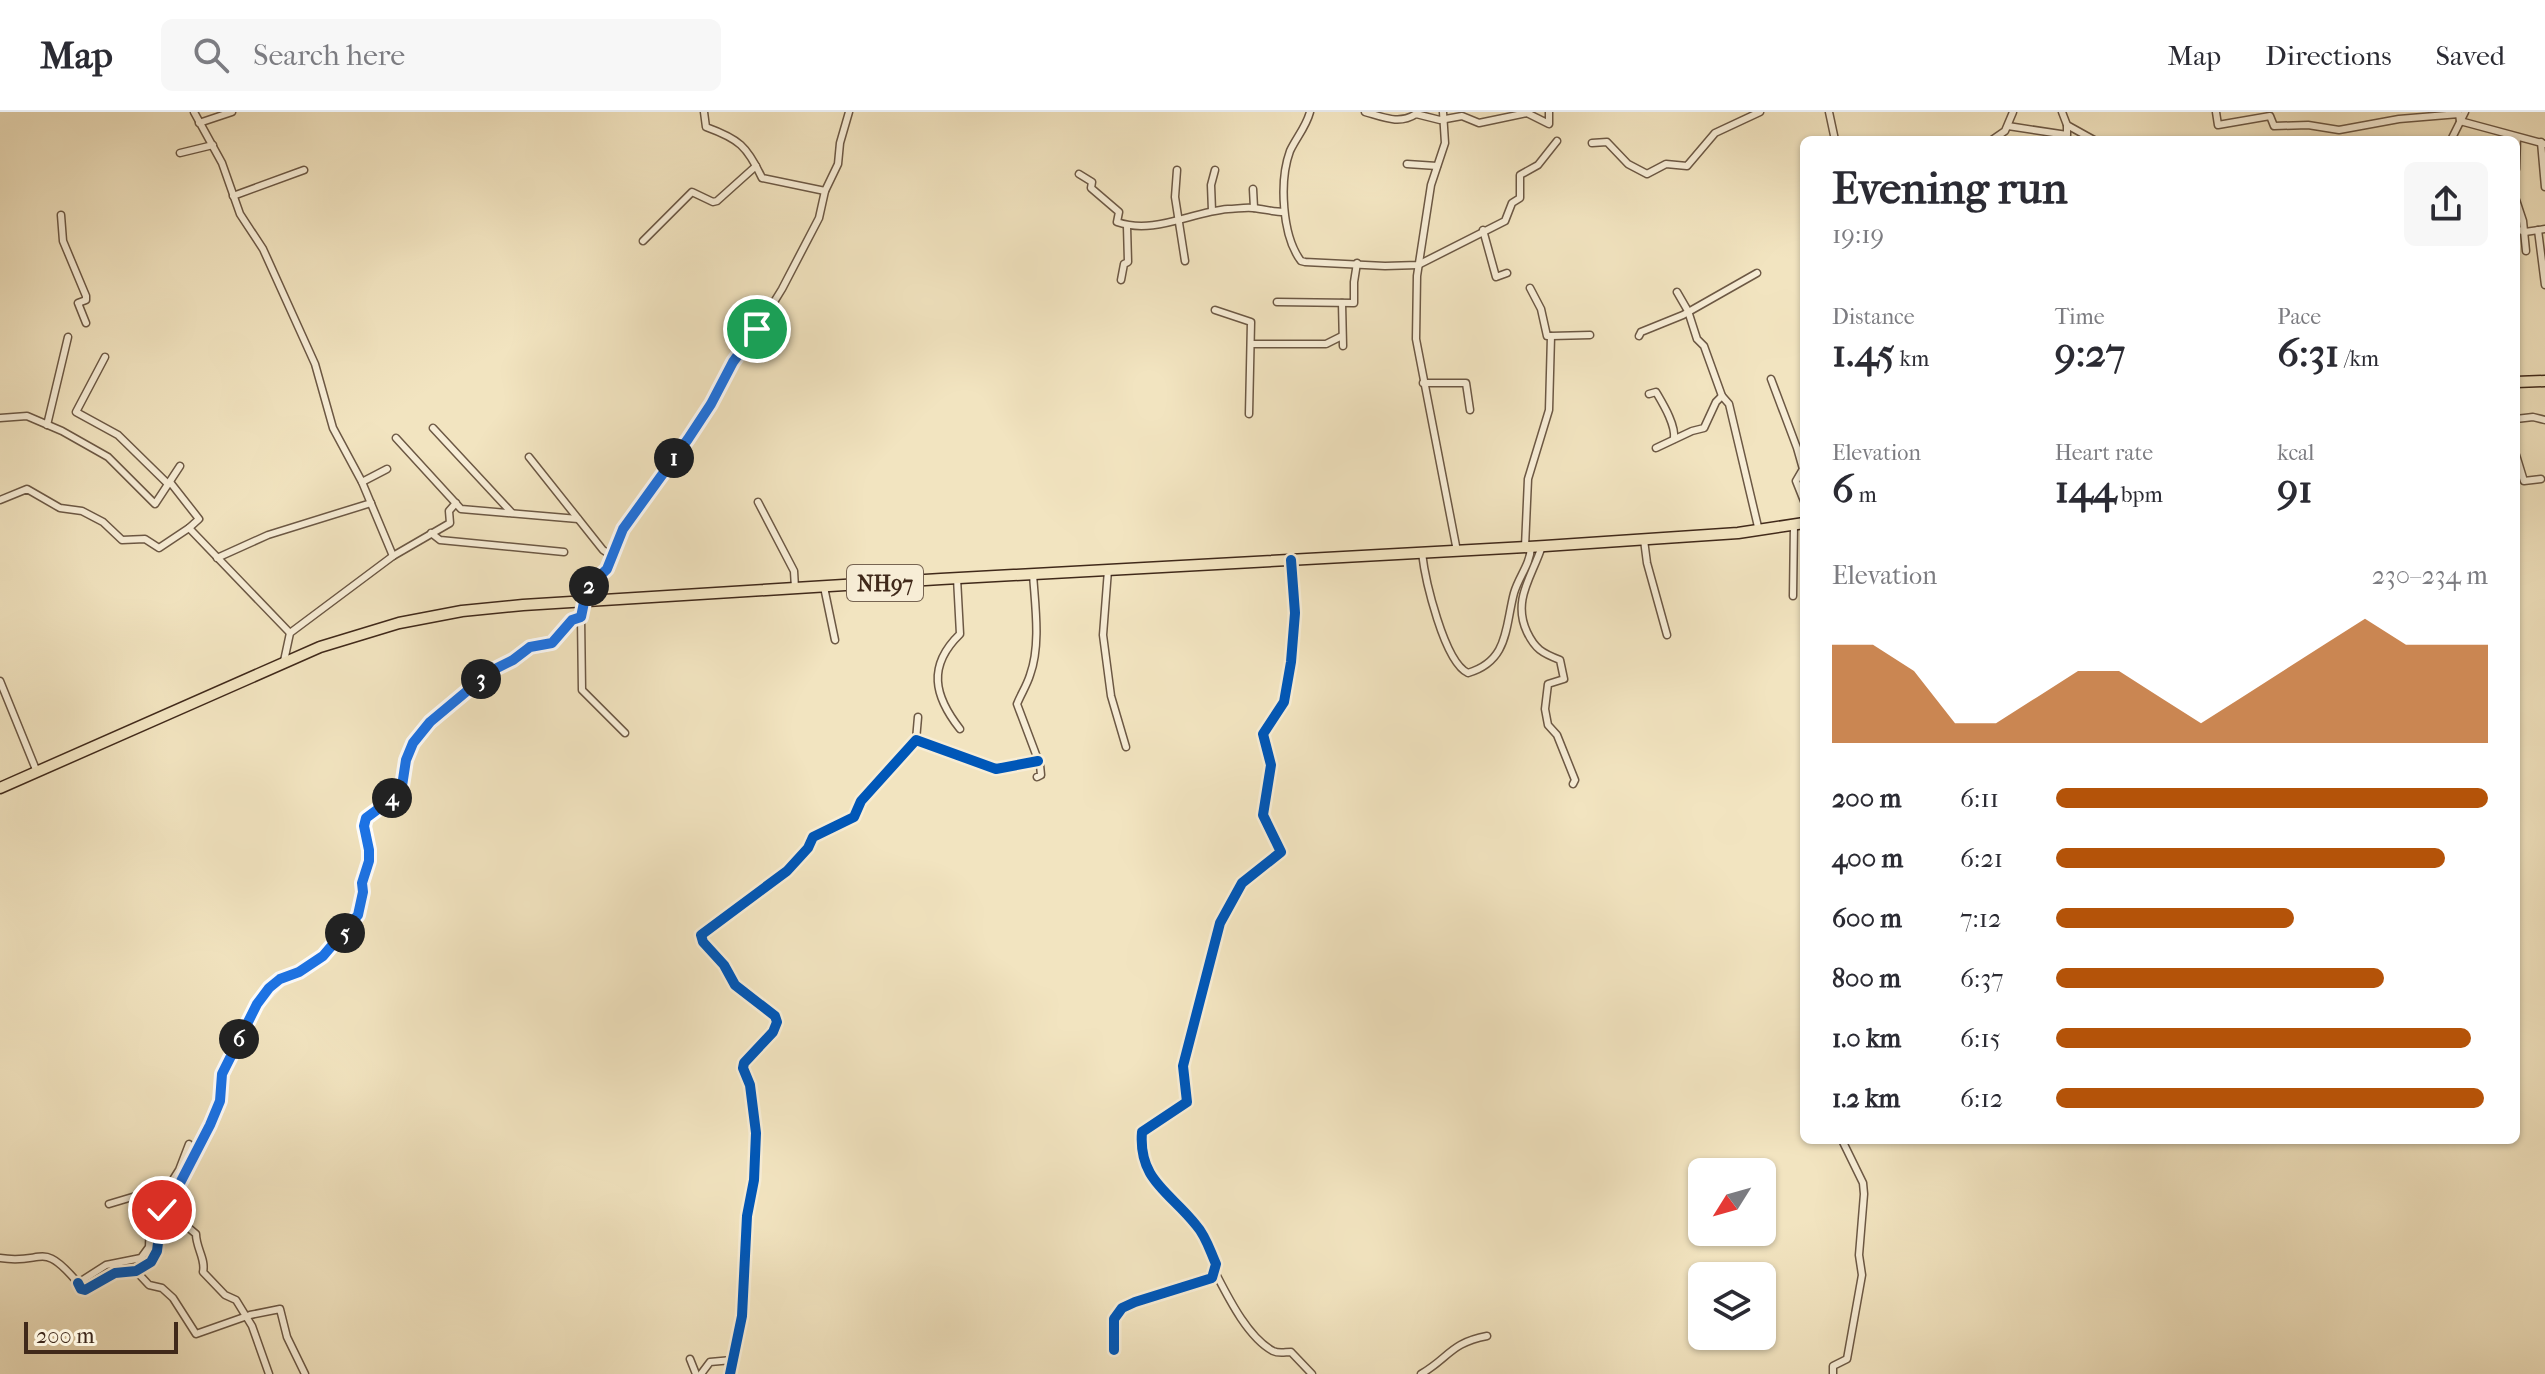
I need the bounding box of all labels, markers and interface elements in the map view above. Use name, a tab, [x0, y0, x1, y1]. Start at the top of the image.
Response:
search box	[161, 19, 721, 91]
text: Map	[40, 33, 113, 78]
icon: search	[189, 33, 233, 77]
text: Search here	[253, 38, 405, 73]
text: Map	[2168, 39, 2221, 72]
text: Directions	[2265, 39, 2392, 72]
text: Saved	[2436, 39, 2505, 72]
button: share	[2404, 162, 2488, 246]
text: Evening run	[1832, 163, 2067, 214]
text: 19:19	[1832, 219, 1884, 250]
pin	[723, 295, 791, 363]
text: Distance	[1832, 304, 1915, 330]
text: Time	[2055, 304, 2105, 330]
text: Pace	[2277, 304, 2321, 330]
icon: arrive	[735, 307, 779, 351]
text: 1.45	[1832, 330, 1895, 376]
text: 9:27	[2055, 330, 2125, 376]
text: 6:31	[2277, 330, 2339, 376]
text: km	[1895, 346, 1929, 372]
text: /km	[2339, 346, 2379, 372]
pin: 1	[654, 438, 694, 478]
text: Elevation	[1832, 440, 1921, 466]
text: Heart rate	[2055, 440, 2153, 466]
text: kcal	[2277, 440, 2314, 466]
text: 1	[670, 445, 678, 471]
text: 6	[1832, 466, 1854, 512]
text: 144	[2055, 466, 2116, 512]
text: 91	[2277, 466, 2313, 512]
text: m	[1854, 482, 1877, 508]
text: bpm	[2116, 482, 2163, 508]
text: Elevation	[1832, 560, 1937, 591]
text: 230–234 m	[2372, 560, 2488, 591]
road number: NH97	[847, 565, 923, 601]
pin: 2	[569, 566, 609, 606]
text: 2	[583, 573, 595, 599]
pin: 3	[461, 659, 501, 699]
text: 3	[476, 666, 486, 692]
pin: 4	[372, 778, 412, 818]
text: 200 m	[1832, 783, 1901, 814]
text: 6:11	[1960, 783, 1999, 814]
text: 4	[386, 785, 399, 811]
text: 400 m	[1832, 843, 1903, 874]
text: 6:21	[1960, 843, 2003, 874]
text: 600 m	[1832, 903, 1902, 934]
text: 7:12	[1960, 903, 2002, 934]
pin: 5	[325, 913, 365, 953]
text: 5	[340, 920, 350, 946]
text: 800 m	[1832, 963, 1901, 994]
text: 6:37	[1960, 963, 2004, 994]
pin: 6	[219, 1019, 259, 1059]
text: 1.0 km	[1832, 1023, 1901, 1054]
text: 6:15	[1960, 1023, 2001, 1054]
text: 6	[233, 1026, 245, 1052]
text: 1.2 km	[1832, 1083, 1900, 1114]
text: 6:12	[1960, 1083, 2003, 1114]
north arrow	[1688, 1158, 1776, 1246]
map controls	[1688, 1158, 1776, 1350]
pin	[128, 1176, 196, 1244]
icon: check	[140, 1188, 184, 1232]
button: layers	[1688, 1262, 1776, 1350]
scale bar	[24, 1318, 178, 1354]
text: 200 m	[36, 1323, 95, 1349]

